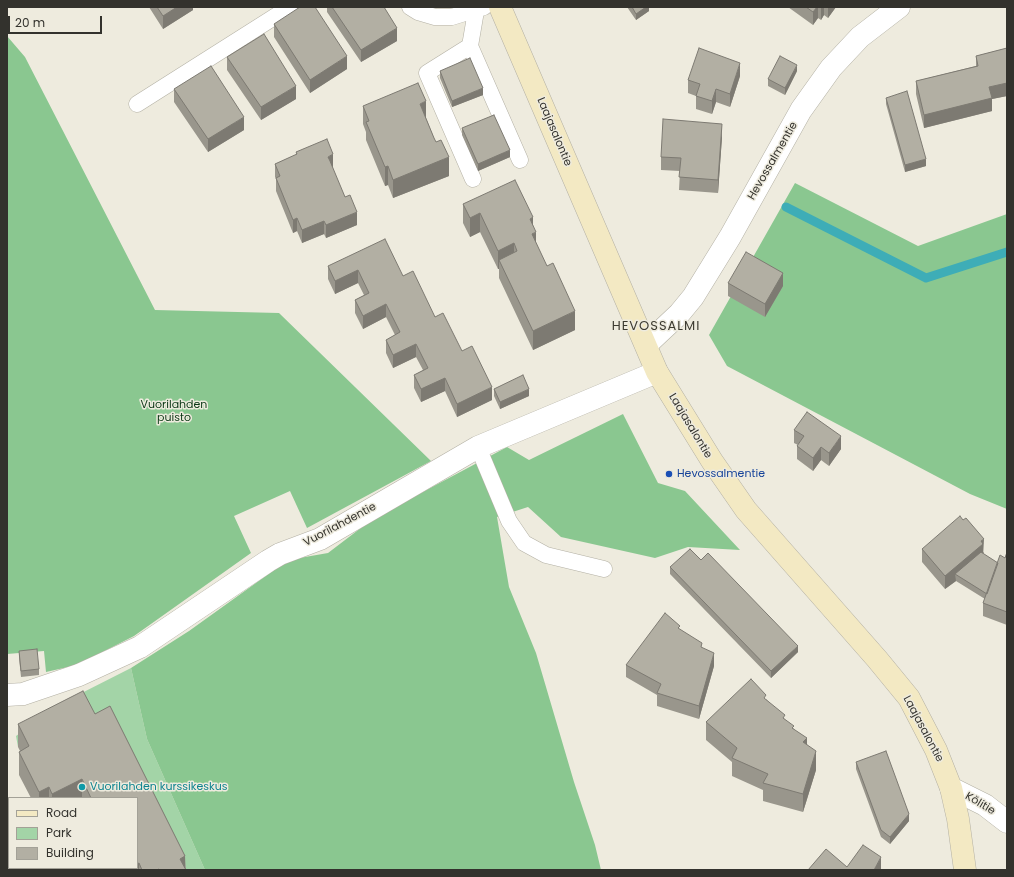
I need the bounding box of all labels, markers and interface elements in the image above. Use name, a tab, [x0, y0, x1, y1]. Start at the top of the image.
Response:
scale bar	[10, 8, 104, 34]
text: 20 m	[15, 14, 45, 31]
street label: Laajasalontie	[534, 96, 574, 168]
street label: Hevossalmentie	[745, 120, 801, 202]
district label: HEVOSSALMI	[612, 319, 700, 335]
street label: Laajasalontie	[665, 391, 715, 461]
park label: Vuorilahden puisto	[141, 398, 207, 424]
place label: Hevossalmentie	[677, 467, 765, 481]
marker: Hevossalmentie	[664, 469, 674, 479]
street label: Vuorilahdentie	[301, 500, 379, 550]
street label: Laajasalontie	[900, 694, 946, 764]
place label: Vuorilahden kurssikeskus	[90, 780, 227, 794]
marker: Vuorilahden kurssikeskus	[77, 782, 87, 792]
street label: Kölitie	[963, 790, 997, 818]
legend	[8, 797, 138, 869]
text: Road	[46, 804, 77, 821]
text: Park	[46, 824, 72, 841]
text: Building	[46, 844, 94, 861]

